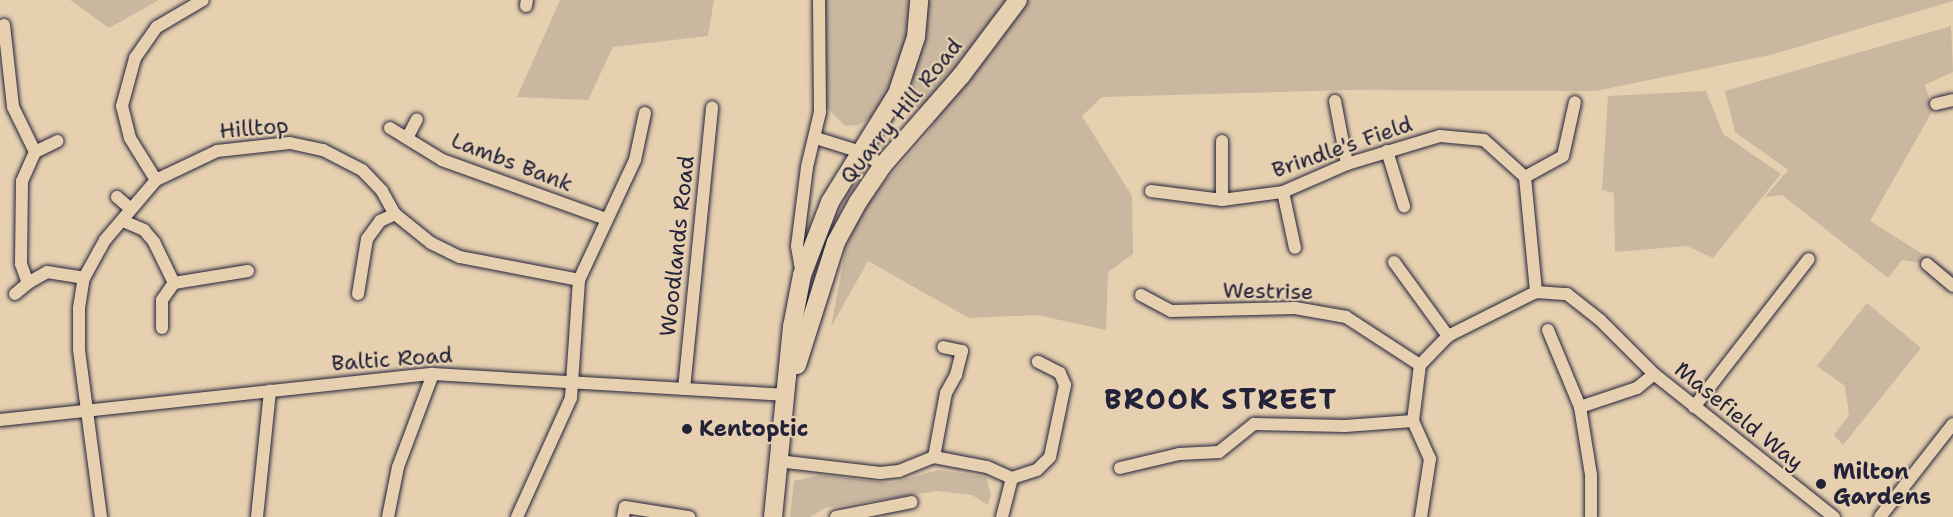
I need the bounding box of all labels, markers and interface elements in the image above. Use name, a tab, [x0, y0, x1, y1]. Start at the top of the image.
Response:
street label: Quarry Hill Road	[834, 33, 968, 189]
street label: Brindle's Field	[1268, 111, 1416, 183]
street label: Hilltop	[218, 112, 290, 144]
street label: Lambs Bank	[447, 127, 577, 197]
street label: Woodlands Road	[654, 154, 700, 338]
street label: Westrise	[1222, 277, 1314, 305]
street label: Baltic Road	[330, 342, 454, 376]
street label: Masefield Way	[1669, 356, 1809, 476]
district label: BROOK STREET	[1104, 382, 1338, 416]
place label: Kentoptic	[699, 416, 808, 442]
marker: Kentoptic	[680, 422, 694, 436]
place label: Milton Gardens	[1833, 458, 1931, 510]
marker: Milton Gardens	[1814, 477, 1828, 491]

